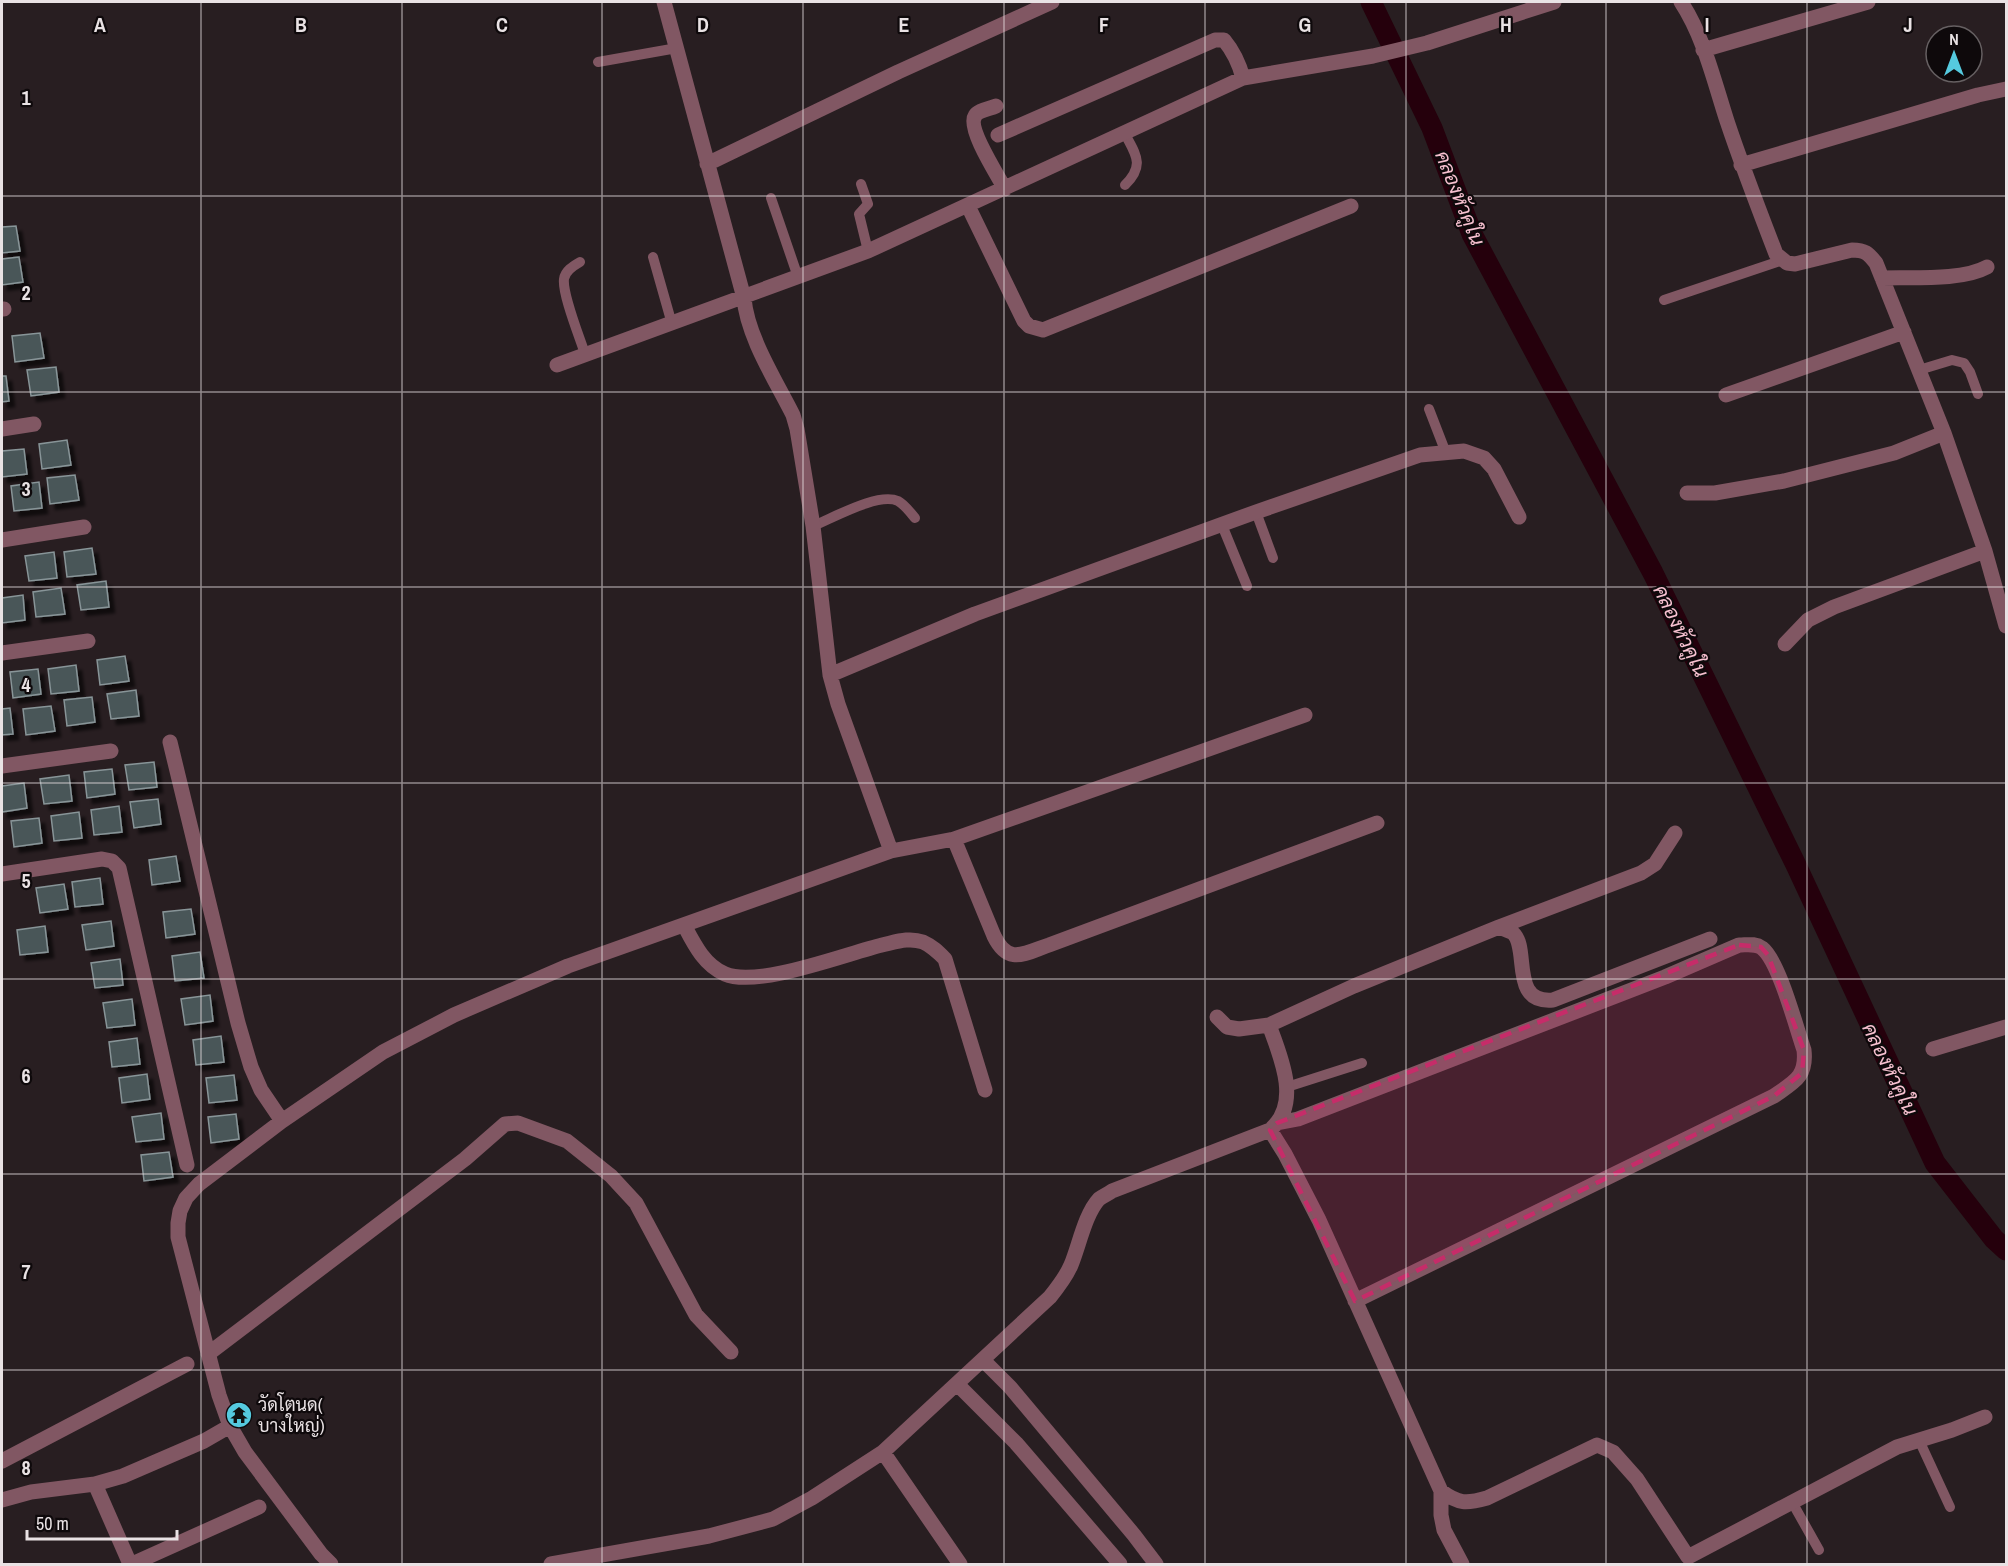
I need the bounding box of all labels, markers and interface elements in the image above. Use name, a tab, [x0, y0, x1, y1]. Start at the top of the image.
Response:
text: A	[94, 11, 106, 38]
text: B	[295, 11, 307, 38]
text: C	[496, 11, 508, 38]
text: D	[697, 11, 709, 38]
text: E	[899, 11, 910, 38]
text: F	[1099, 11, 1109, 38]
text: G	[1299, 11, 1311, 38]
text: H	[1500, 11, 1512, 38]
text: I	[1705, 11, 1709, 38]
text: J	[1903, 11, 1913, 38]
north arrow	[1924, 24, 1984, 84]
text: N	[1949, 28, 1959, 50]
text: 1	[21, 84, 31, 111]
water label: คลองหัวคูใน	[1427, 146, 1492, 250]
text: 2	[21, 279, 31, 306]
text: 3	[21, 475, 31, 502]
water label: คลองหัวคูใน	[1646, 580, 1716, 683]
text: 4	[21, 671, 31, 698]
text: 5	[21, 867, 31, 894]
water label: คลองหัวคูใน	[1855, 1018, 1925, 1121]
text: 6	[21, 1062, 31, 1089]
text: 7	[21, 1258, 31, 1285]
place label: วัดโตนด( บางใหญ่)	[258, 1392, 325, 1438]
temple icon: วัดโตนด( บางใหญ่)	[224, 1400, 254, 1430]
text: 8	[21, 1454, 31, 1481]
scale bar	[27, 1503, 177, 1541]
text: 50 m	[36, 1511, 69, 1536]

